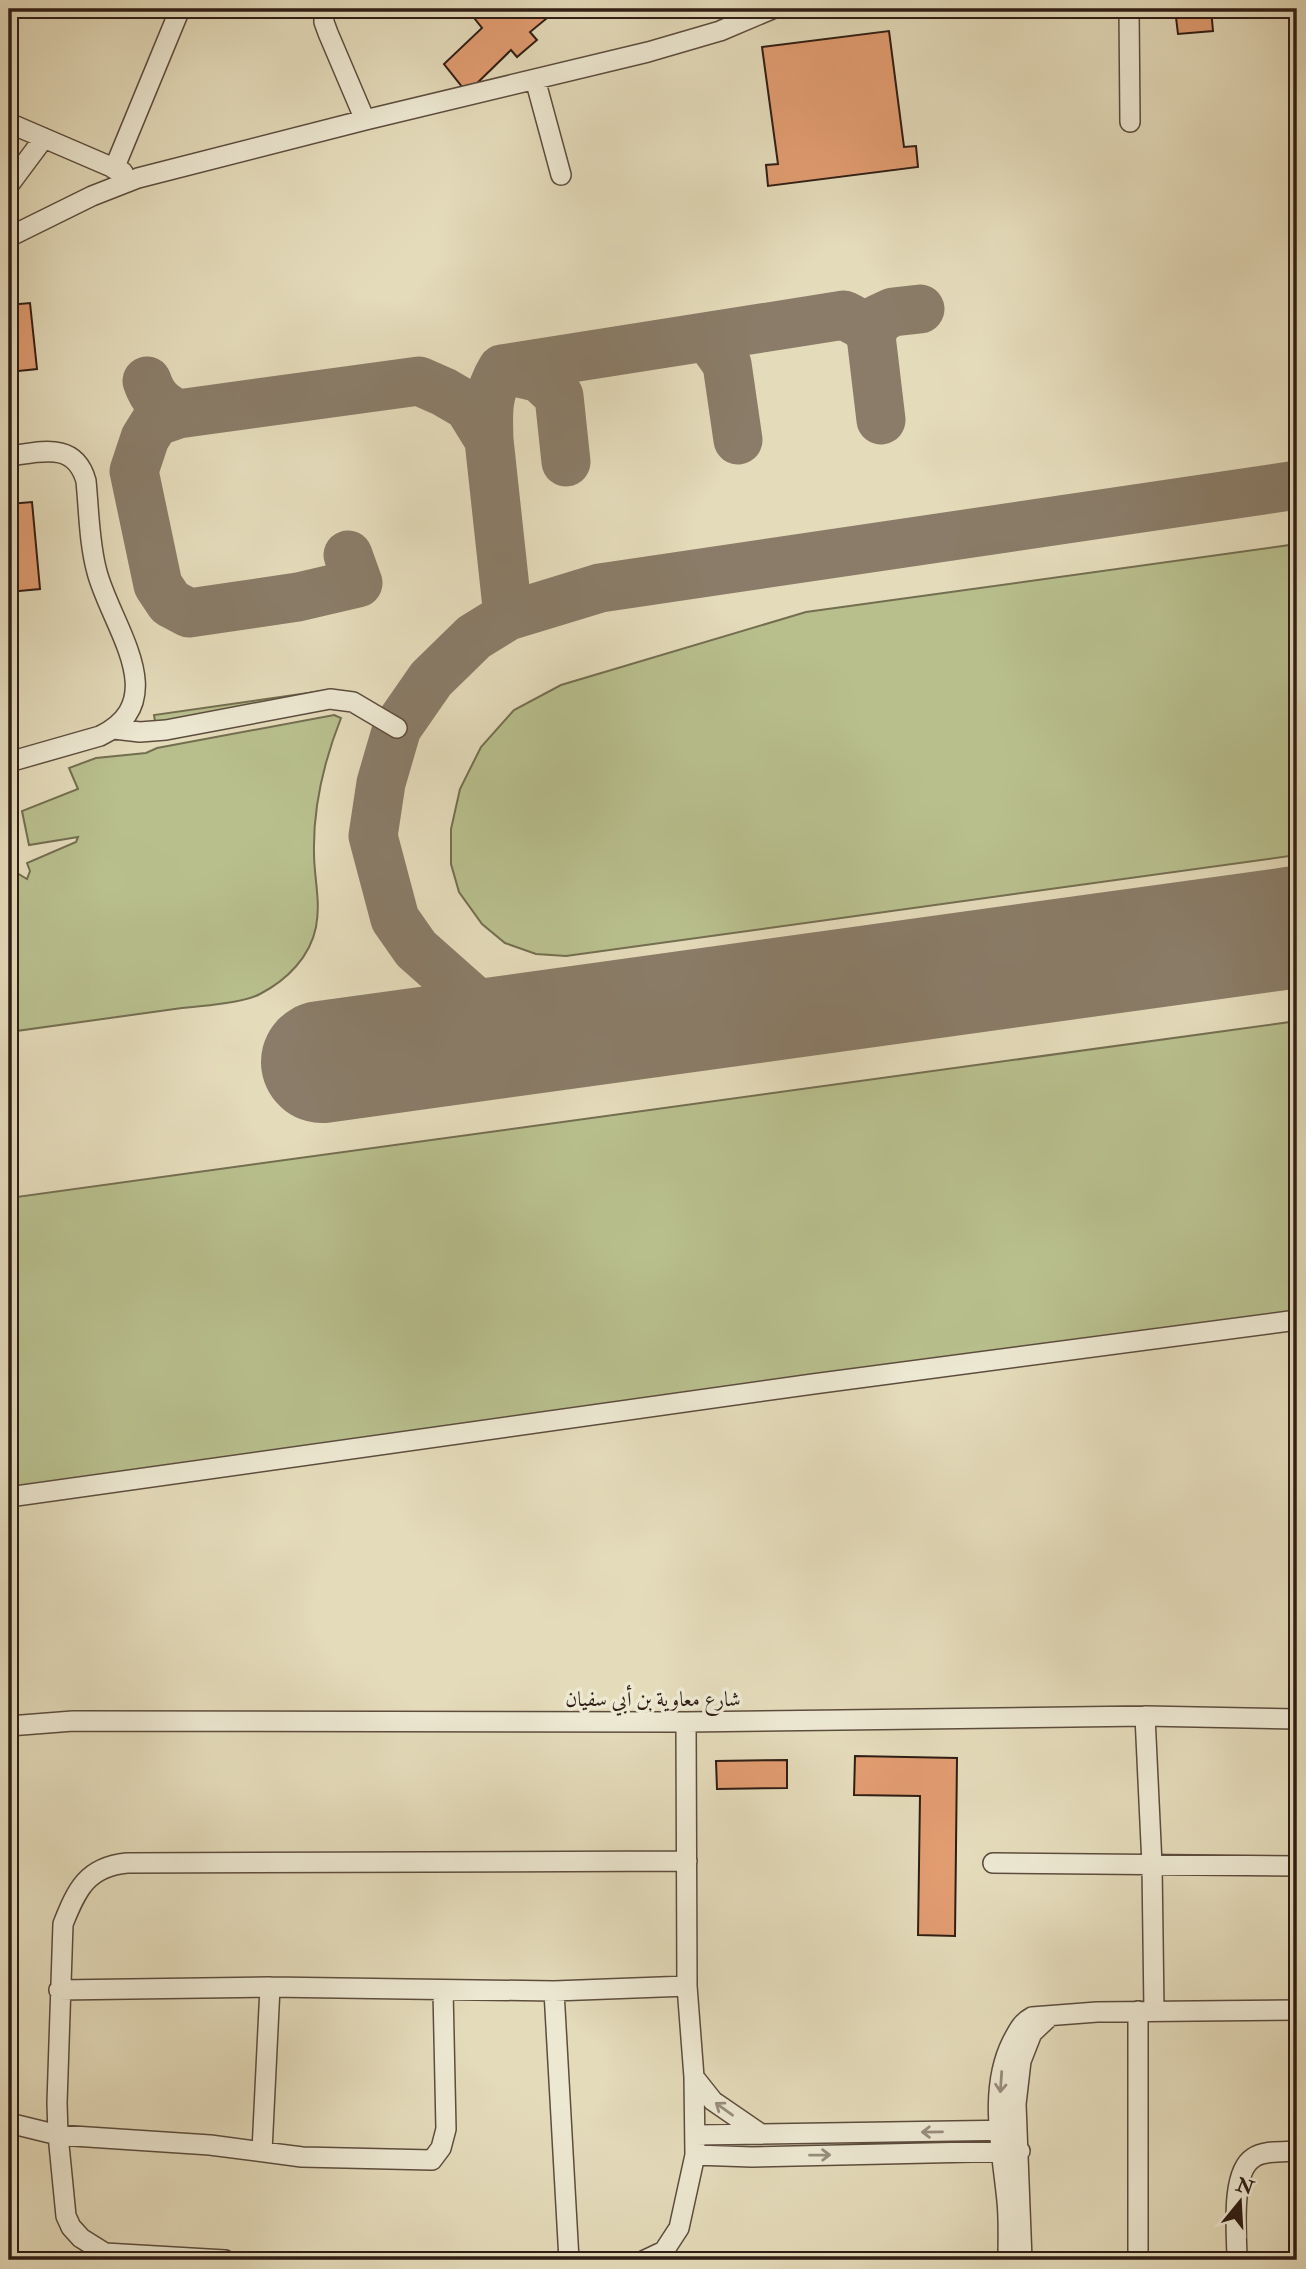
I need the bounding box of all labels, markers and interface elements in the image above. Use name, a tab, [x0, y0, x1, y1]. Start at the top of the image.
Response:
street label: شارع معاوية بن أبي سفيان	[565, 1684, 741, 1717]
one-way arrow	[994, 2070, 1007, 2093]
one-way arrow	[715, 2102, 734, 2116]
one-way arrow	[921, 2125, 944, 2139]
one-way arrow	[808, 2149, 831, 2162]
north arrow	[1204, 2168, 1274, 2238]
text: N	[1232, 2172, 1258, 2201]

